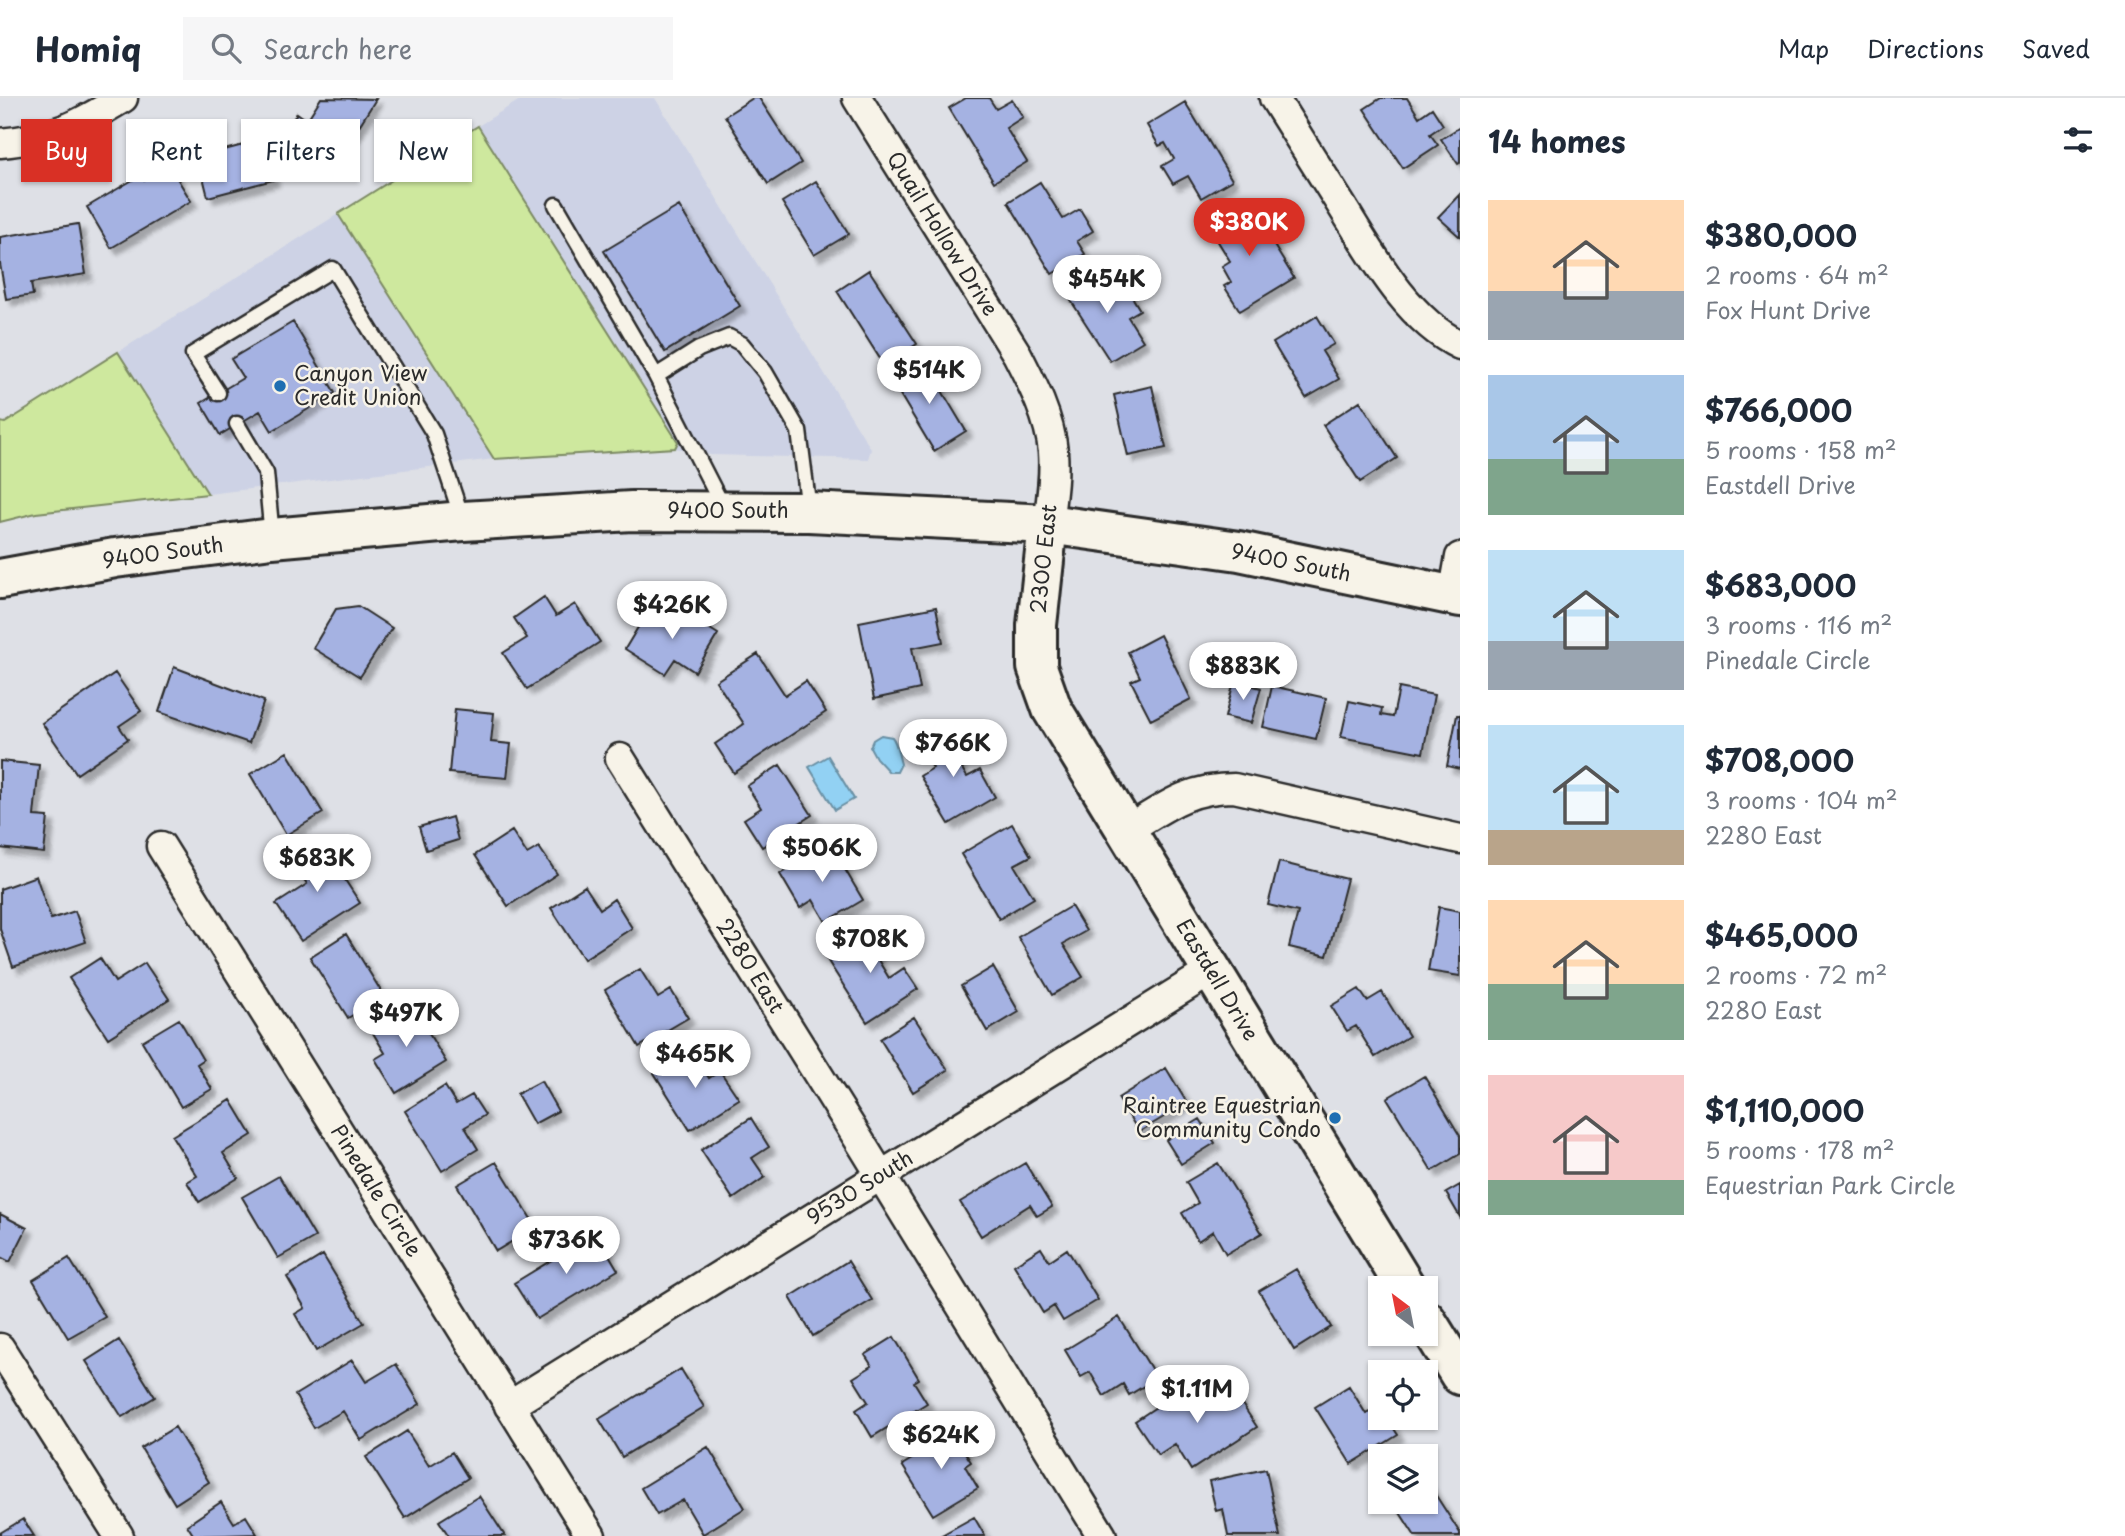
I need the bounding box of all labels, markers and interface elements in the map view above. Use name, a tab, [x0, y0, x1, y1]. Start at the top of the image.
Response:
search box	[183, 17, 673, 80]
text: Homiq	[35, 23, 141, 73]
icon: search	[207, 29, 245, 67]
text: Search here	[263, 29, 412, 68]
text: Map	[1778, 30, 1829, 66]
text: Directions	[1867, 30, 1984, 66]
text: Saved	[2022, 30, 2090, 66]
text: 14 homes	[1488, 118, 1626, 163]
chip: Buy	[21, 119, 112, 182]
chip: Rent	[126, 119, 227, 182]
chip: Filters	[241, 119, 360, 182]
chip: New	[374, 119, 472, 182]
icon: filters	[2059, 121, 2097, 159]
street label: Quail Hollow Drive	[880, 144, 1007, 321]
pin: $380K	[1200, 198, 1298, 258]
text: $380K	[1210, 203, 1288, 238]
text: $380,000	[1705, 212, 1857, 257]
icon: home	[1544, 228, 1628, 312]
pin: $454K	[1058, 256, 1156, 315]
text: 2 rooms · 64 m²	[1705, 257, 1889, 292]
text: $454K	[1068, 260, 1146, 295]
text: Fox Hunt Drive	[1705, 292, 1871, 327]
pin: $514K	[880, 346, 978, 406]
text: $514K	[893, 351, 965, 386]
place label: Canyon View Credit Union	[294, 356, 427, 412]
marker: Canyon View Credit Union	[272, 378, 288, 394]
text: $766,000	[1705, 387, 1852, 432]
icon: home	[1544, 403, 1628, 487]
text: 5 rooms · 158 m²	[1705, 432, 1897, 467]
text: Eastdell Drive	[1705, 467, 1856, 502]
street label: 9400 South	[667, 493, 789, 525]
street label: 2300 East	[1020, 503, 1064, 615]
street label: 9400 South	[100, 527, 225, 575]
street label: 9400 South	[1229, 534, 1354, 588]
text: $683,000	[1705, 562, 1856, 607]
icon: home	[1544, 578, 1628, 662]
pin: $426K	[623, 582, 721, 641]
text: $426K	[633, 586, 711, 621]
text: 3 rooms · 116 m²	[1705, 607, 1892, 642]
pin: $883K	[1194, 642, 1292, 702]
text: Pinedale Circle	[1705, 642, 1871, 677]
text: $883K	[1205, 647, 1281, 682]
pin: $766K	[904, 720, 1002, 779]
text: $766K	[915, 724, 991, 759]
text: $708,000	[1705, 737, 1854, 782]
icon: home	[1544, 753, 1628, 837]
text: 3 rooms · 104 m²	[1705, 782, 1898, 817]
text: 2280 East	[1705, 817, 1822, 852]
pin: $506K	[773, 824, 871, 884]
text: $506K	[782, 829, 862, 864]
pin: $683K	[268, 834, 366, 894]
text: $683K	[279, 839, 355, 874]
street label: 2280 East	[710, 911, 794, 1019]
street label: Eastdell Drive	[1170, 912, 1268, 1046]
text: $465,000	[1705, 912, 1858, 957]
pin: $708K	[821, 916, 919, 975]
text: $708K	[832, 920, 908, 955]
icon: home	[1544, 928, 1628, 1012]
text: 2 rooms · 72 m²	[1705, 957, 1887, 992]
pin: $497K	[357, 990, 455, 1049]
text: 2280 East	[1705, 992, 1822, 1027]
text: $497K	[369, 994, 443, 1029]
pin: $465K	[646, 1030, 744, 1090]
text: $465K	[656, 1035, 734, 1070]
text: $1,110,000	[1705, 1087, 1864, 1132]
place label: Raintree Equestrian Community Condo	[1123, 1088, 1321, 1144]
icon: home	[1544, 1103, 1628, 1187]
marker: Raintree Equestrian Community Condo	[1327, 1110, 1343, 1126]
street label: Pinedale Circle	[324, 1117, 431, 1263]
text: 5 rooms · 178 m²	[1705, 1132, 1895, 1167]
street label: 9530 South	[799, 1141, 918, 1232]
text: Equestrian Park Circle	[1705, 1167, 1956, 1202]
pin: $736K	[517, 1216, 615, 1276]
text: $736K	[528, 1221, 604, 1256]
north arrow	[1368, 1276, 1438, 1346]
map controls	[1368, 1276, 1438, 1514]
button: locate	[1368, 1360, 1438, 1430]
pin: $1.11M	[1140, 1366, 1254, 1425]
text: $1.11M	[1161, 1370, 1233, 1405]
pin: $624K	[892, 1412, 990, 1471]
text: $624K	[902, 1416, 980, 1451]
button: layers	[1368, 1444, 1438, 1514]

